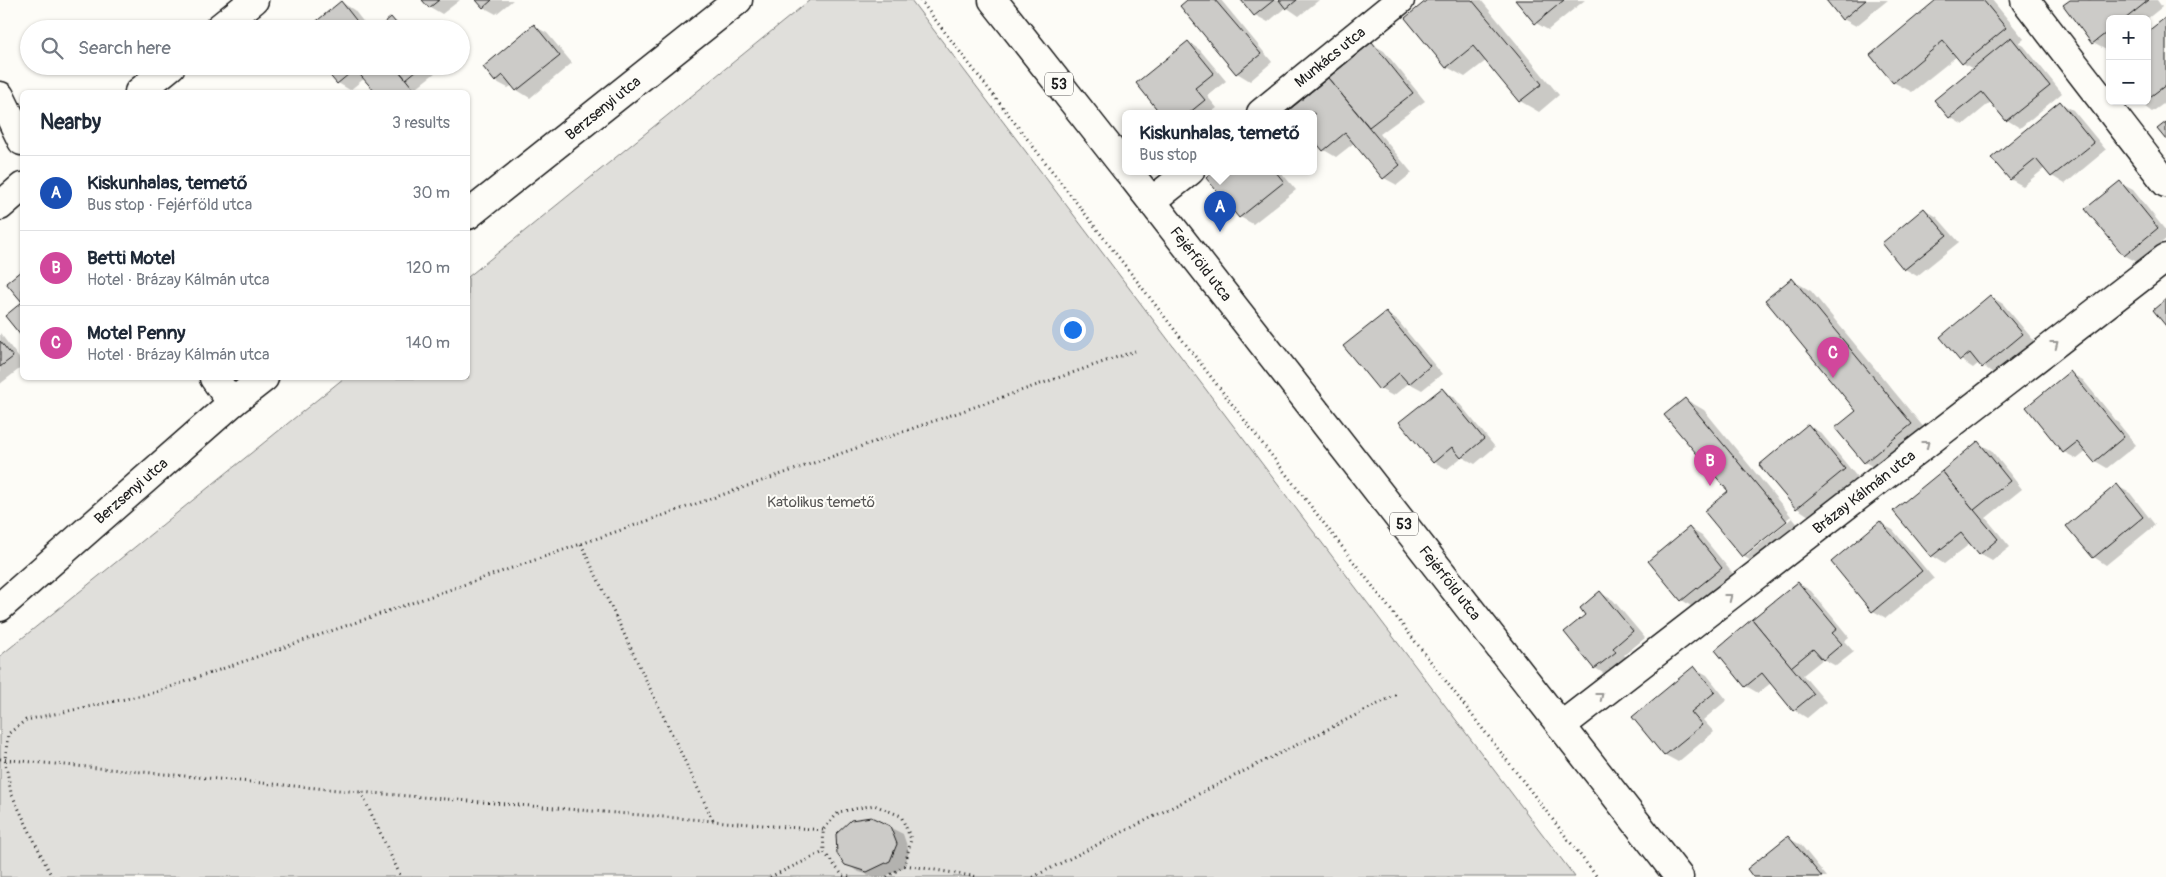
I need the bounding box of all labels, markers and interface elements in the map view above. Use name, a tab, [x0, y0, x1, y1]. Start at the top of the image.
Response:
map controls	[2106, 15, 2151, 105]
button: +	[2106, 15, 2151, 60]
search box	[20, 20, 470, 75]
street label: Munkács utca	[1291, 23, 1370, 92]
icon: search	[38, 34, 66, 62]
text: Search here	[78, 36, 171, 60]
button: −	[2106, 60, 2151, 105]
street label: Berzsenyi utca	[562, 72, 645, 145]
road number: 53	[1045, 72, 1073, 96]
text: Nearby	[40, 109, 101, 136]
popup	[1122, 110, 1317, 175]
text: 3 results	[392, 113, 450, 133]
text: Kiskunhalas, temető	[1139, 121, 1300, 145]
text: Bus stop	[1139, 145, 1197, 165]
text: Kiskunhalas, temető	[87, 171, 247, 195]
text: A	[51, 183, 61, 203]
text: 30 m	[412, 183, 450, 203]
pin: A	[1204, 191, 1236, 232]
text: Bus stop · Fejérföld utca	[87, 195, 252, 215]
street label: Fejérföld utca	[1166, 223, 1236, 305]
text: Betti Motel	[87, 246, 175, 270]
text: B	[51, 258, 61, 278]
text: 120 m	[406, 258, 450, 278]
text: Hotel · Brázay Kálmán utca	[87, 270, 270, 290]
your location	[1060, 317, 1086, 343]
text: Motel Penny	[87, 321, 185, 345]
text: C	[51, 333, 61, 353]
text: 140 m	[406, 333, 450, 353]
pin: C	[1817, 337, 1849, 378]
one-way arrow	[2049, 341, 2059, 350]
text: Hotel · Brázay Kálmán utca	[87, 345, 270, 365]
one-way arrow	[1920, 441, 1929, 449]
pin: B	[1694, 445, 1726, 486]
street label: Brázay Kálmán utca	[1809, 446, 1919, 538]
street label: Berzsenyi utca	[91, 454, 172, 529]
park label: Katolikus temető	[767, 493, 875, 512]
road number: 53	[1390, 512, 1418, 536]
street label: Fejérföld utca	[1415, 542, 1485, 624]
one-way arrow	[1723, 593, 1732, 602]
one-way arrow	[1594, 694, 1603, 702]

